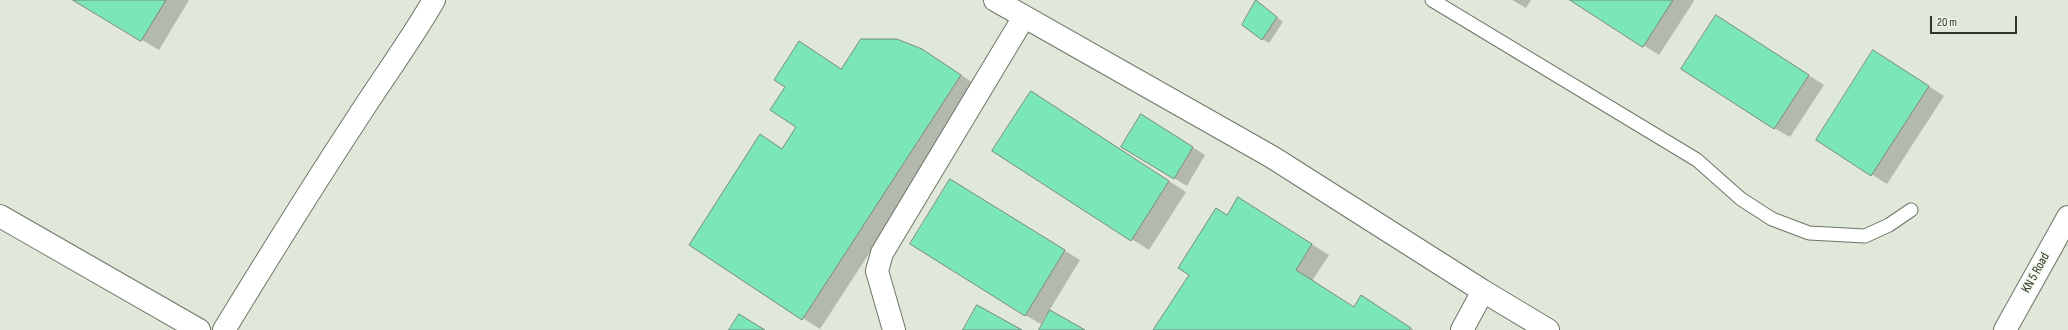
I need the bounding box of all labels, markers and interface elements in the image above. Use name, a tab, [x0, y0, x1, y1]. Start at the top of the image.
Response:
scale bar	[1932, 8, 2019, 34]
text: 20 m	[1937, 15, 1957, 30]
street label: KN 5 Road	[2019, 250, 2053, 296]

